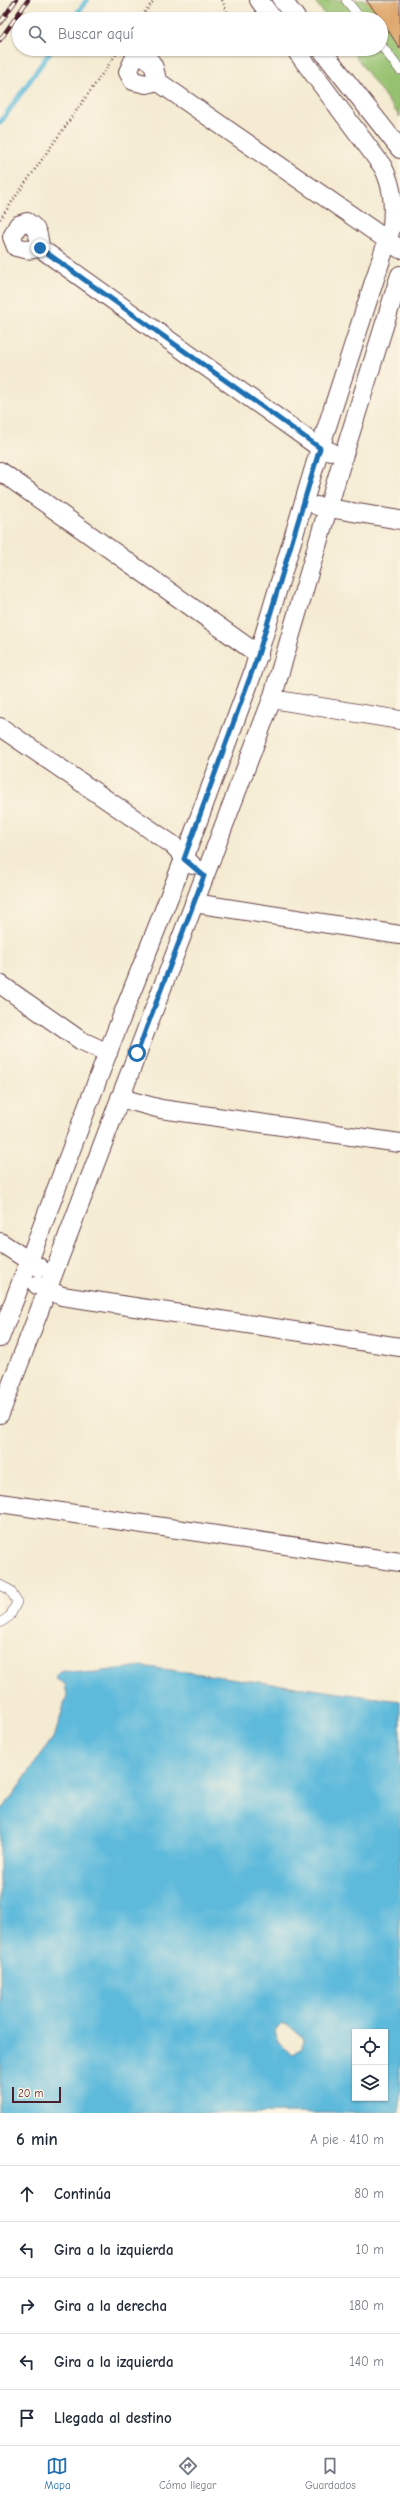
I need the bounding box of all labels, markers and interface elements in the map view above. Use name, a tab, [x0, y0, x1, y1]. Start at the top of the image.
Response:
search box	[12, 12, 388, 56]
icon: search	[26, 23, 48, 45]
text: Buscar aquí	[58, 25, 134, 43]
route end	[31, 239, 49, 257]
route start	[128, 1044, 146, 1062]
map controls	[352, 2029, 388, 2101]
button: locate	[352, 2029, 388, 2065]
button: layers	[352, 2065, 388, 2101]
scale bar	[12, 2085, 61, 2104]
text: 20 m	[18, 2087, 43, 2100]
text: 6 min	[16, 2130, 58, 2149]
text: A pie · 410 m	[310, 2132, 384, 2147]
icon: ahead	[16, 2183, 38, 2205]
text: Continúa	[54, 2185, 111, 2203]
text: 80 m	[354, 2186, 384, 2201]
icon: left	[16, 2239, 38, 2261]
text: Gira a la izquierda	[54, 2241, 174, 2259]
text: 10 m	[356, 2242, 384, 2257]
icon: right	[16, 2295, 38, 2317]
text: Gira a la derecha	[54, 2297, 167, 2315]
text: 180 m	[349, 2298, 384, 2313]
icon: left	[16, 2351, 38, 2373]
text: Gira a la izquierda	[54, 2353, 174, 2371]
text: 140 m	[350, 2354, 384, 2369]
icon: arrive	[16, 2407, 38, 2429]
text: Llegada al destino	[54, 2409, 172, 2427]
tab: Mapa	[44, 2455, 71, 2492]
tab: Cómo llegar	[159, 2455, 216, 2492]
tab: Guardados	[305, 2455, 356, 2492]

